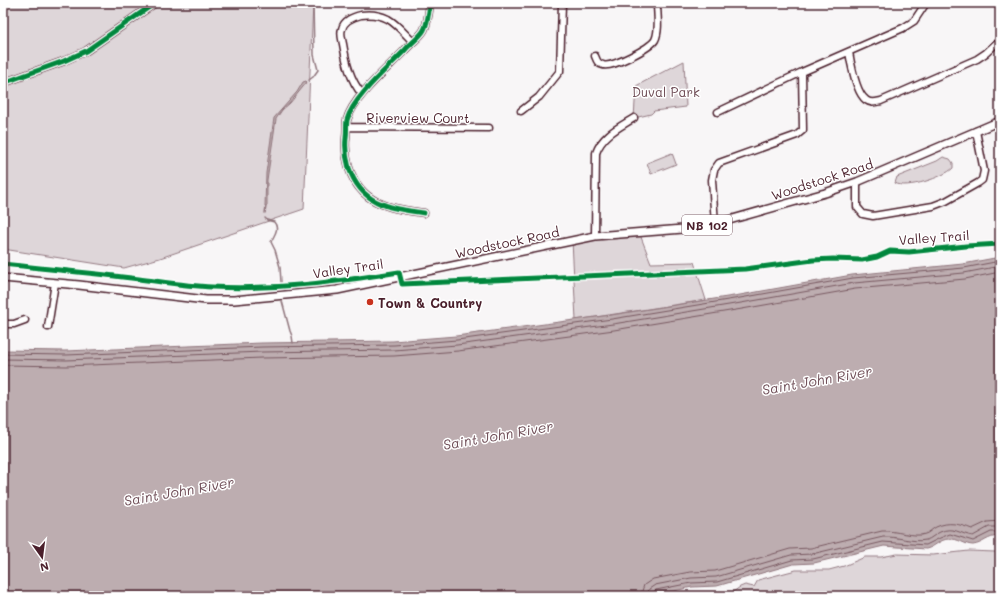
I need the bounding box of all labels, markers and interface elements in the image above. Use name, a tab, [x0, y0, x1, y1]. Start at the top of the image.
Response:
park label: Duval Park	[632, 83, 700, 100]
street label: Riverview Court	[366, 109, 470, 126]
street label: Woodstock Road	[769, 155, 875, 203]
road number: NB 102	[682, 215, 732, 235]
street label: Woodstock Road	[453, 223, 561, 261]
street label: Valley Trail	[898, 226, 970, 248]
street label: Valley Trail	[312, 255, 384, 281]
place label: Town & Country	[378, 294, 482, 312]
marker: Town & Country	[365, 297, 375, 307]
water label: Saint John River	[760, 361, 874, 399]
water label: Saint John River	[441, 416, 555, 454]
water label: Saint John River	[122, 472, 236, 510]
north arrow	[22, 537, 62, 577]
text: N	[39, 559, 50, 575]

